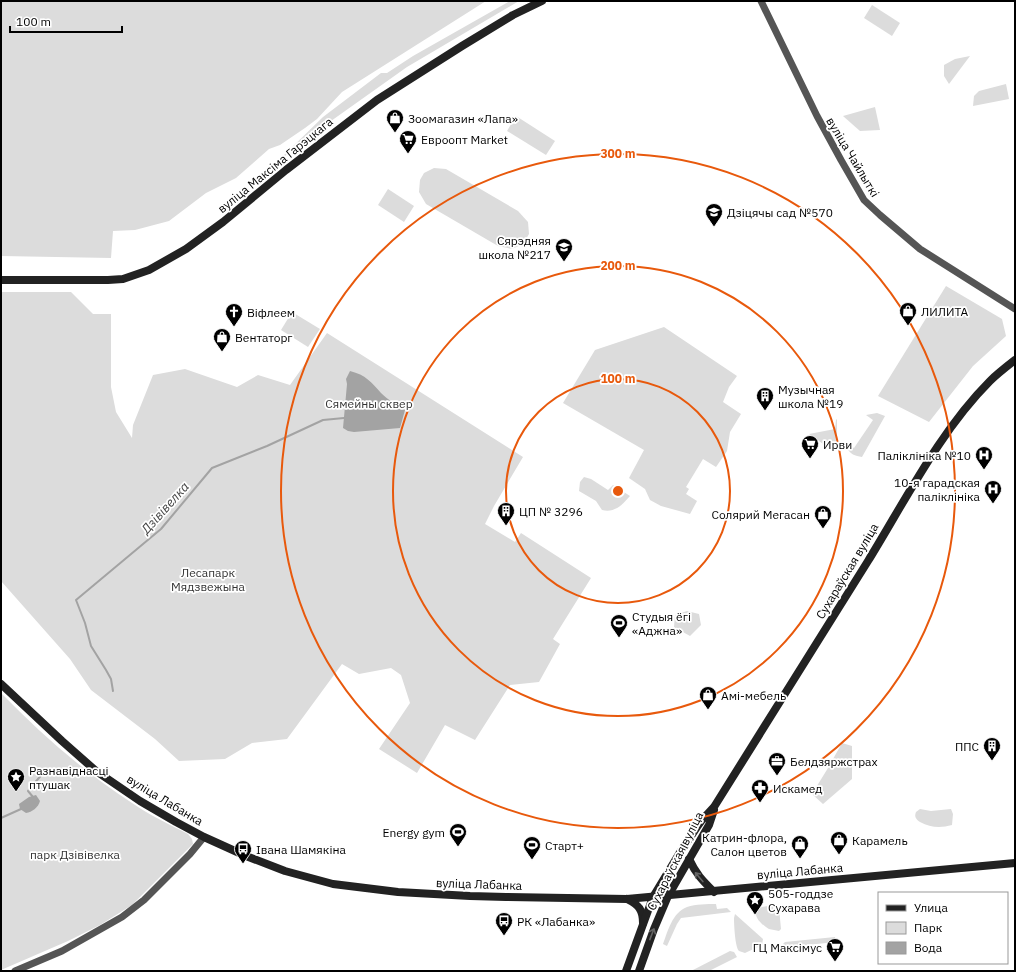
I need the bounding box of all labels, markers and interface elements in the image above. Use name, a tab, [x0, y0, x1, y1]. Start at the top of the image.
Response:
scale bar	[10, 8, 122, 34]
text: 100 m	[16, 14, 51, 29]
shop icon: Зоомагазин «Лапа»	[385, 108, 405, 133]
place label: Зоомагазин «Лапа»	[408, 111, 518, 126]
street label: вуліца Максіма Гарэцкага	[214, 114, 336, 216]
street label: вуліца Чайлыткі	[823, 114, 883, 200]
supermarket icon: Евроопт Market	[398, 129, 418, 154]
place label: Евроопт Market	[421, 132, 508, 147]
text: 300 m	[600, 146, 636, 161]
school or university icon: Дзіцячы сад №570	[704, 202, 724, 227]
place label: Дзіцячы сад №570	[727, 205, 833, 220]
place label: Сярэдняя школа №217	[478, 233, 551, 262]
school or university icon: Сярэдняя школа №217	[554, 237, 574, 262]
text: 200 m	[600, 258, 636, 273]
shop icon: ЛИЛИТА	[898, 301, 918, 326]
church icon: Віфлеем	[224, 302, 244, 327]
place label: ЛИЛИТА	[921, 304, 968, 319]
place label: Віфлеем	[247, 305, 295, 320]
shop icon: Вентаторг	[212, 327, 232, 352]
place label: Вентаторг	[235, 330, 293, 345]
text: 100 m	[600, 371, 636, 386]
place label: Музычная школа №19	[778, 382, 843, 411]
building icon: Музычная школа №19	[755, 386, 775, 411]
park label: Сямейны сквер	[325, 396, 413, 411]
supermarket icon: Ирви	[800, 434, 820, 459]
place label: Ирви	[823, 437, 852, 452]
hospital icon: Паліклініка №10	[974, 445, 994, 470]
place label: Паліклініка №10	[877, 448, 971, 463]
place label: 10-я гарадская паліклініка	[894, 475, 981, 504]
water label: Дзівівелка	[137, 479, 193, 538]
hospital icon: 10-я гарадская паліклініка	[983, 479, 1003, 504]
centre of rings	[611, 484, 625, 498]
building icon: ЦП № 3296	[496, 501, 516, 526]
place label: ЦП № 3296	[519, 504, 583, 519]
shop icon: Солярий Мегасан	[813, 504, 833, 529]
place label: Солярий Мегасан	[711, 507, 810, 522]
street label: Сухараўская вуліца	[813, 520, 882, 622]
park label: Лесапарк Мядзвежына	[171, 565, 246, 594]
place label: Студыя ёгі «Аджна»	[632, 609, 691, 638]
sports icon: Студыя ёгі «Аджна»	[609, 613, 629, 638]
shop icon: Амі-мебель	[698, 685, 718, 710]
place label: Амі-мебель	[721, 688, 786, 703]
building icon: ППС	[982, 736, 1002, 761]
place label: ППС	[955, 739, 980, 754]
office icon: Белдзяржстрах	[767, 751, 787, 776]
place label: Белдзяржстрах	[790, 754, 878, 769]
place label: Разнавіднасці птушак	[29, 763, 109, 792]
place icon: Разнавіднасці птушак	[6, 767, 26, 792]
street label: вуліца Лабанка	[124, 771, 206, 829]
pharmacy icon: Искамед	[750, 778, 770, 803]
place label: Искамед	[773, 781, 823, 796]
street label: Сухараўская вуліца	[644, 809, 707, 913]
sports icon: Energy gym	[448, 822, 468, 847]
place label: Energy gym	[382, 825, 445, 840]
place label: Катрин-флора, Салон цветов	[702, 830, 787, 859]
shop icon: Карамель	[829, 830, 849, 855]
place label: Карамель	[852, 833, 908, 848]
shop icon: Катрин-флора, Салон цветов	[790, 834, 810, 859]
sports icon: Старт+	[522, 835, 542, 860]
place label: Старт+	[545, 838, 584, 853]
bus stop icon: Івана Шамякіна	[233, 839, 253, 864]
place label: Івана Шамякіна	[256, 842, 346, 857]
park label: парк Дзівівелка	[30, 847, 121, 862]
street label: вуліца Лабанка	[756, 860, 844, 882]
one-way arrow	[695, 871, 704, 882]
street label: вуліца Лабанка	[436, 875, 523, 893]
place label: 505-годдзе Сухарава	[768, 886, 834, 915]
place icon: 505-годдзе Сухарава	[745, 890, 765, 915]
legend	[878, 892, 1008, 964]
text: Улица	[914, 900, 948, 915]
bus stop icon: РК «Лабанка»	[494, 911, 514, 936]
place label: РК «Лабанка»	[517, 914, 595, 929]
text: Парк	[914, 920, 943, 935]
one-way arrow	[649, 929, 657, 941]
supermarket icon: ГЦ Максімус	[825, 937, 845, 962]
place label: ГЦ Максімус	[753, 940, 822, 955]
text: Вода	[914, 940, 943, 955]

